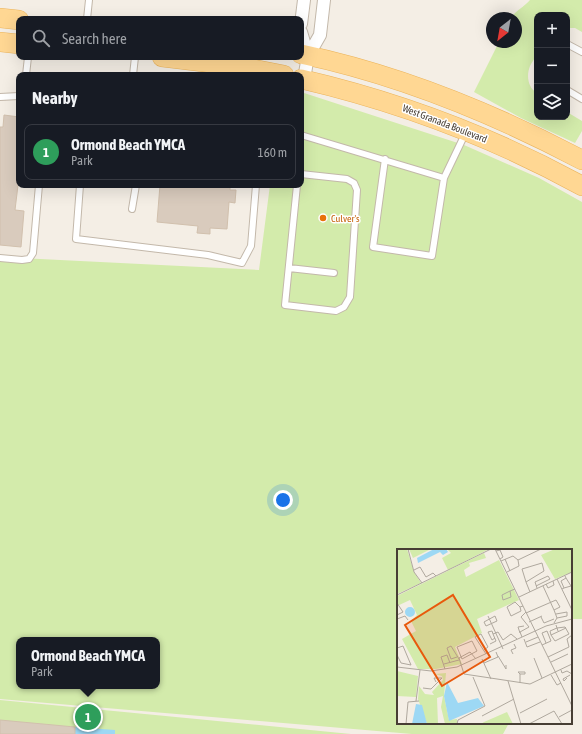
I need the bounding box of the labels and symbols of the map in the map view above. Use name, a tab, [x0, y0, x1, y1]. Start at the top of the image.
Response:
north arrow	[486, 12, 522, 48]
street label: West Granada Boulevard	[401, 102, 489, 145]
marker: Culver's	[318, 213, 328, 223]
place label: Culver's	[331, 213, 360, 224]
your location	[273, 490, 293, 510]
inset map	[397, 549, 572, 724]
pin: 1	[75, 702, 101, 732]

